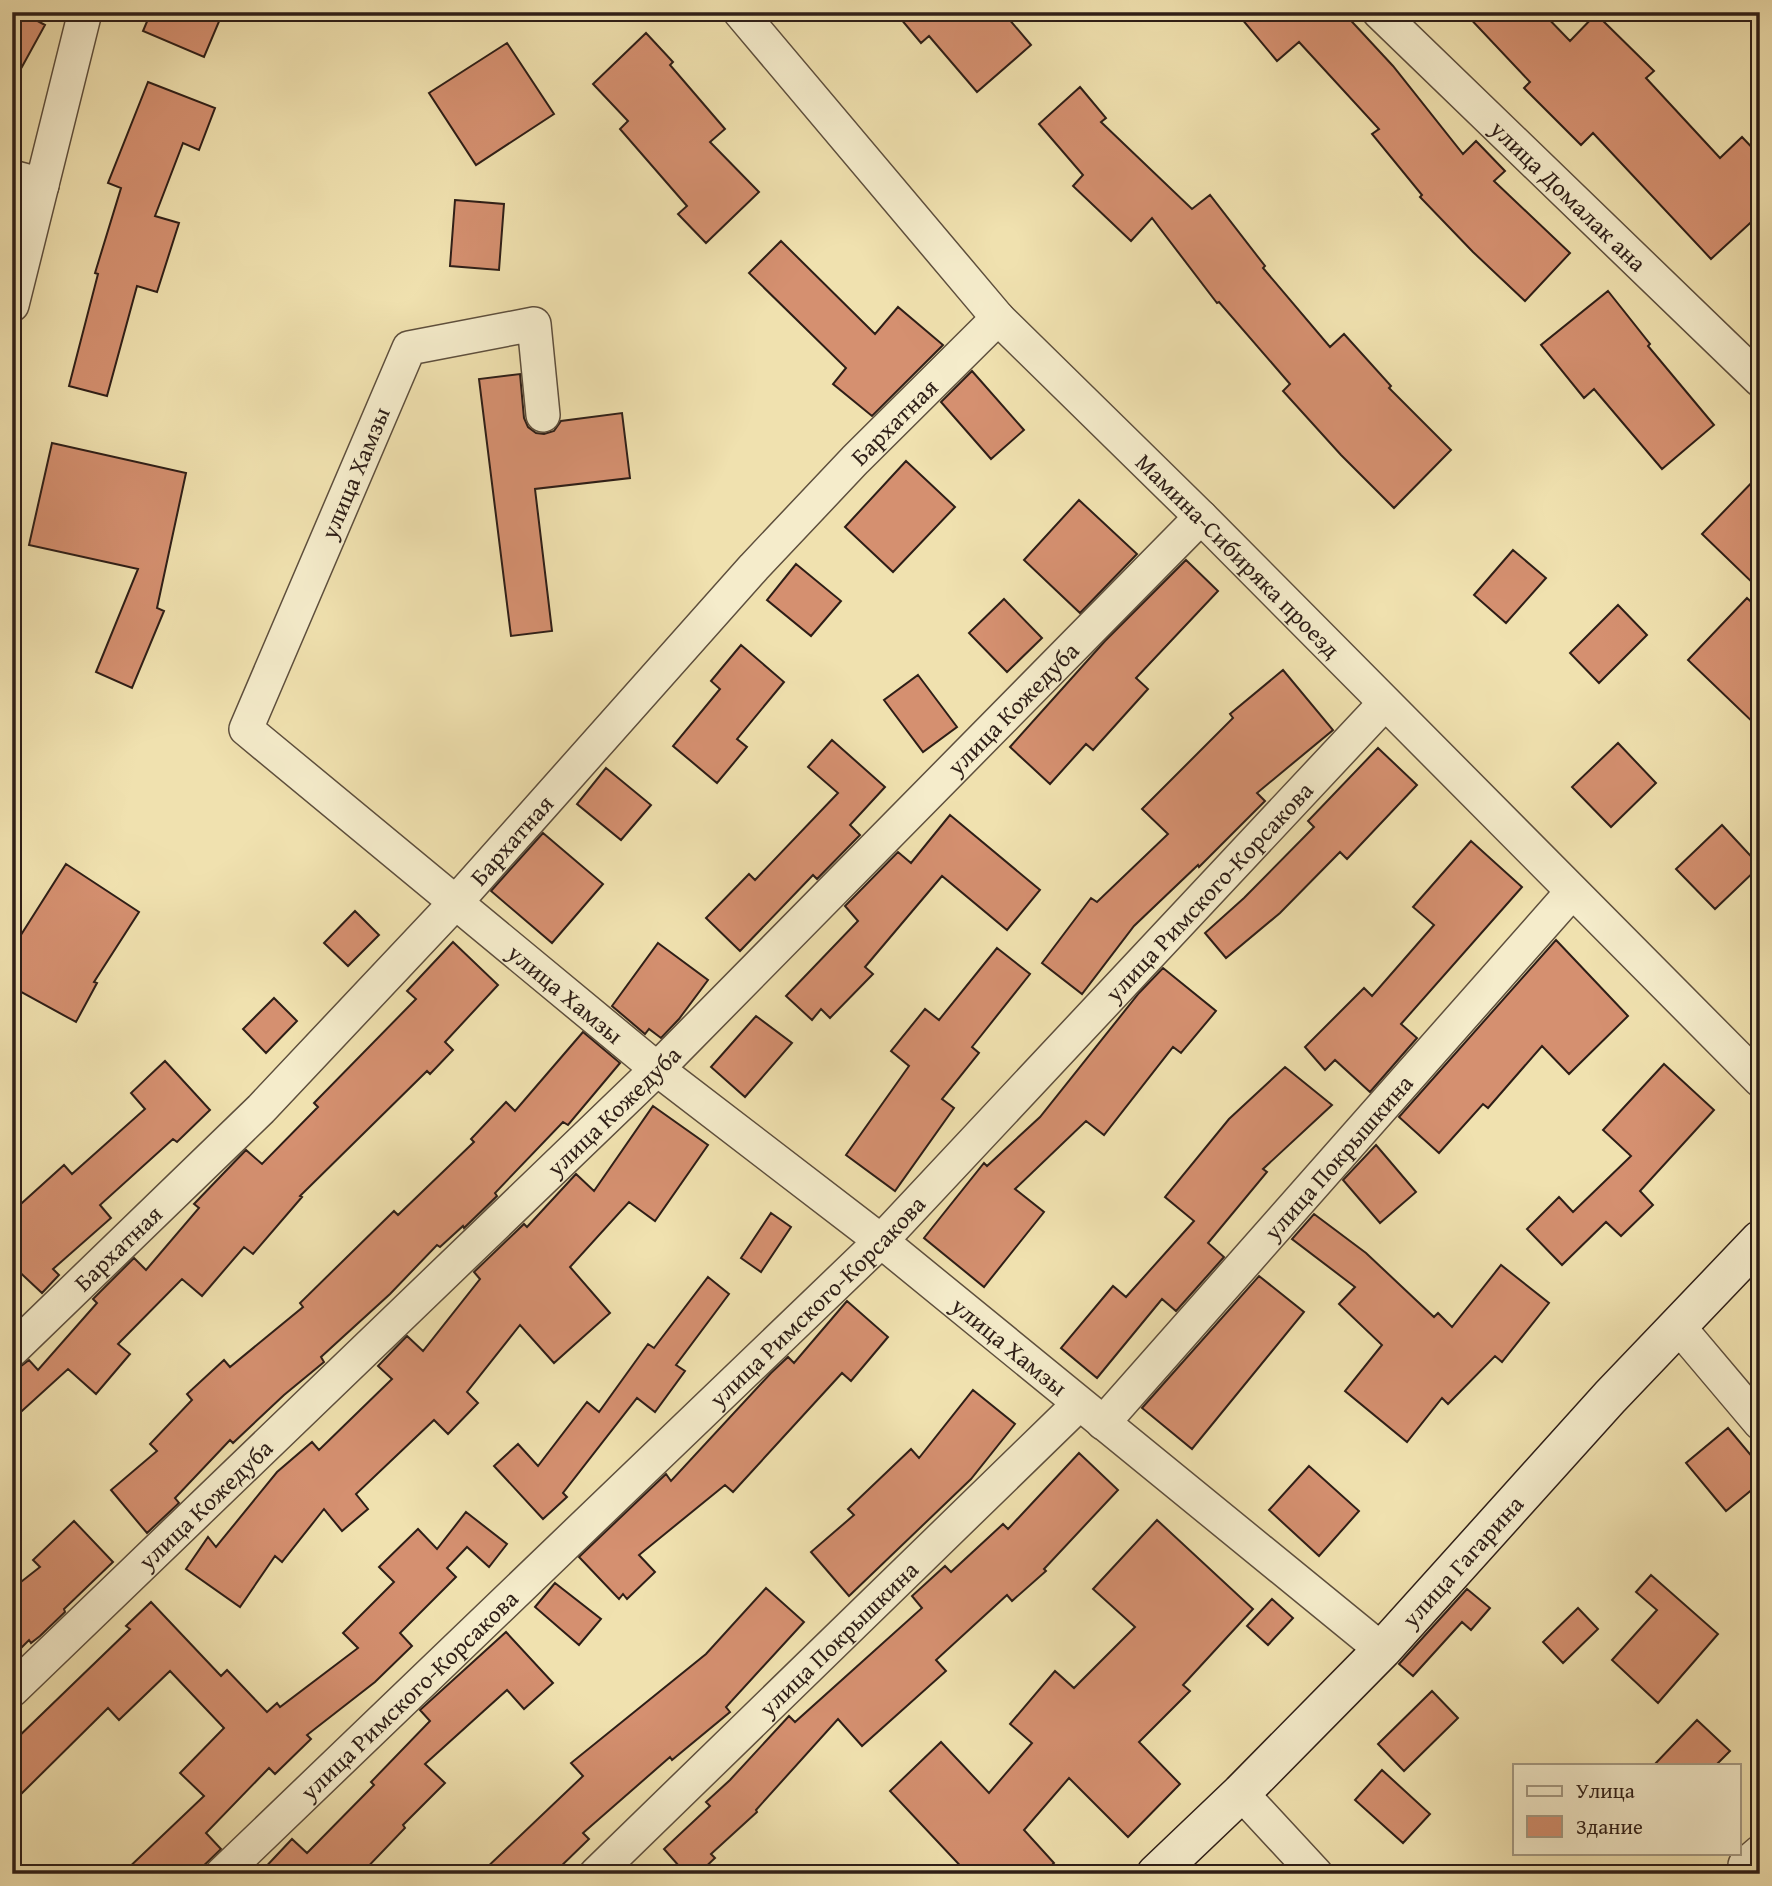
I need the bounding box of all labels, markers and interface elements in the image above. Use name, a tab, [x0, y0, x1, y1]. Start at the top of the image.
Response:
street label: улица Домалак ана	[1482, 111, 1655, 280]
street label: Бархатная	[842, 370, 945, 473]
street label: улица Хамзы	[311, 401, 399, 546]
street label: Мамина-Сибиряка проезд	[1128, 445, 1349, 666]
street label: улица Кожедуба	[938, 633, 1087, 783]
street label: улица Римского-Корсакова	[1096, 773, 1321, 1010]
street label: Бархатная	[461, 787, 561, 893]
street label: улица Хамзы	[499, 934, 631, 1052]
street label: улица Кожедуба	[538, 1037, 689, 1185]
street label: улица Покрышкина	[1255, 1066, 1421, 1248]
street label: улица Римского-Корсакова	[700, 1187, 933, 1416]
street label: Бархатная	[66, 1197, 170, 1299]
street label: улица Хамзы	[943, 1287, 1075, 1404]
street label: улица Кожедуба	[129, 1430, 281, 1578]
street label: улица Гагарина	[1392, 1487, 1532, 1636]
street label: улица Покрышкина	[750, 1552, 926, 1725]
street label: улица Римского-Корсакова	[291, 1581, 526, 1809]
legend	[1513, 1764, 1740, 1854]
text: Улица	[1576, 1775, 1635, 1806]
text: Здание	[1576, 1811, 1643, 1842]

